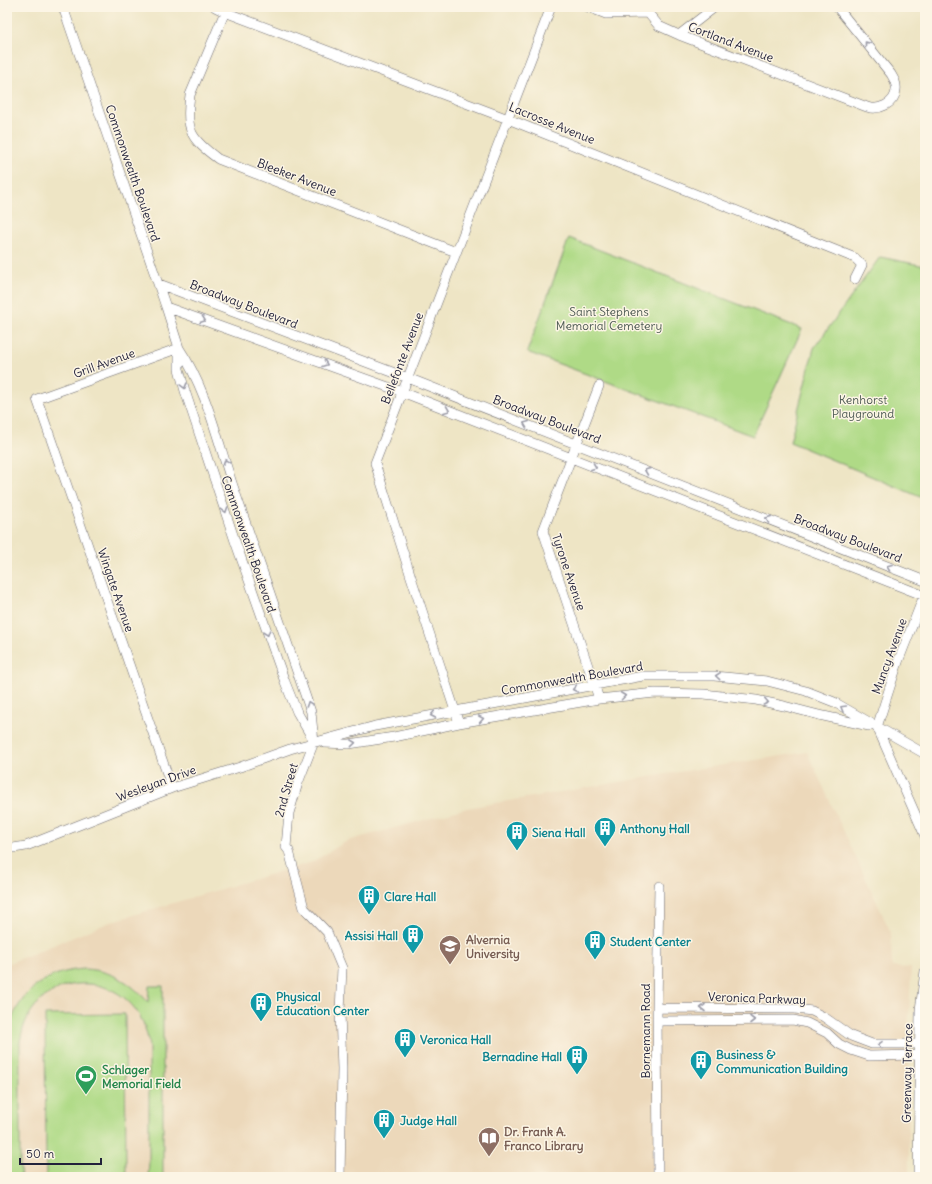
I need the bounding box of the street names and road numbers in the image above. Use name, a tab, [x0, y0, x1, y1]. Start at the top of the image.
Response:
street label: Cortland Avenue	[686, 19, 776, 65]
street label: Lacrosse Avenue	[507, 99, 597, 147]
street label: Commonwealth Boulevard	[103, 103, 163, 243]
street label: Bleeker Avenue	[255, 155, 339, 199]
street label: Broadway Boulevard	[188, 277, 300, 331]
street label: Bellefonte Avenue	[378, 310, 426, 406]
street label: Grill Avenue	[71, 345, 137, 381]
street label: Broadway Boulevard	[491, 392, 603, 446]
street label: Commonwealth Boulevard	[219, 474, 279, 614]
street label: Broadway Boulevard	[792, 511, 904, 565]
street label: Tyrone Avenue	[549, 532, 589, 612]
street label: Wingate Avenue	[95, 546, 137, 634]
street label: Muncy Avenue	[868, 616, 910, 696]
street label: Commonwealth Boulevard	[500, 658, 644, 698]
street label: 2nd Street	[271, 761, 301, 819]
street label: Wesleyan Drive	[114, 762, 198, 804]
street label: Bornemann Road	[638, 983, 653, 1079]
street label: Veronica Parkway	[708, 989, 806, 1007]
street label: Greenway Terrace	[899, 1023, 915, 1123]

